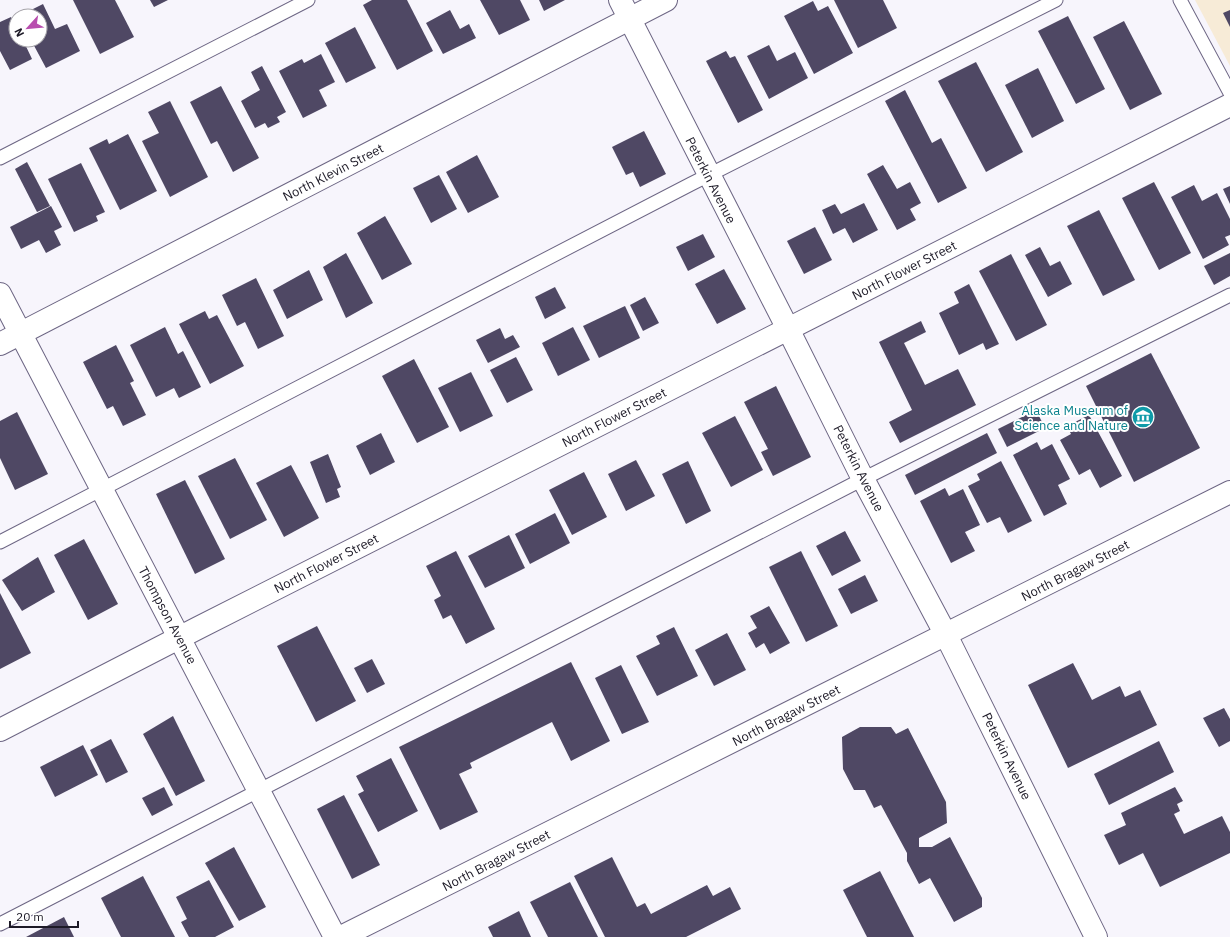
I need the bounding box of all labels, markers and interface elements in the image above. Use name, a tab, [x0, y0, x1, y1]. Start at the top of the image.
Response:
north arrow	[8, 8, 48, 48]
text: N	[11, 26, 27, 39]
street label: Peterkin Avenue	[681, 134, 740, 226]
street label: North Klevin Street	[280, 140, 386, 205]
street label: North Flower Street	[849, 237, 959, 304]
street label: North Flower Street	[559, 384, 669, 451]
place label: Alaska Museum of Science and Nature	[1015, 402, 1128, 434]
museum icon: Alaska Museum of Science and Nature	[1130, 404, 1156, 430]
street label: Peterkin Avenue	[829, 422, 888, 514]
street label: North Flower Street	[271, 530, 381, 597]
street label: North Bragaw Street	[1018, 536, 1132, 605]
street label: Thompson Avenue	[135, 563, 201, 667]
street label: North Bragaw Street	[729, 681, 843, 750]
street label: Peterkin Avenue	[978, 710, 1035, 803]
street label: North Bragaw Street	[439, 826, 553, 895]
scale bar	[10, 903, 78, 929]
text: 20 m	[16, 909, 44, 924]

